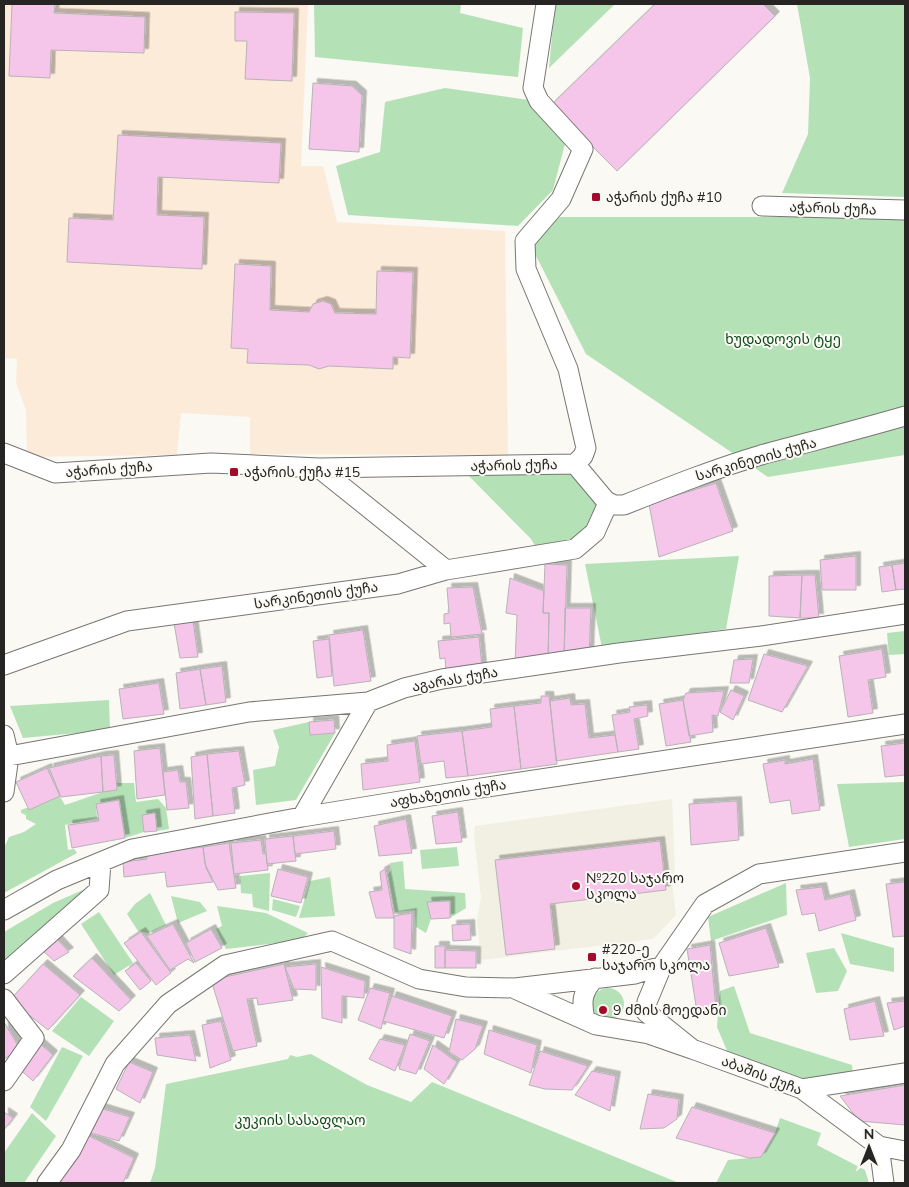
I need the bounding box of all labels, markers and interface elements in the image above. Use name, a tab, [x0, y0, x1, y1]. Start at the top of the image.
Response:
place label: აჭარის ქუჩა #10	[606, 188, 722, 206]
marker: აჭარის ქუჩა #10	[590, 191, 602, 203]
street label: აჭარის ქუჩა	[789, 197, 877, 219]
park label: ხუდადოვის ტყე	[725, 330, 841, 348]
street label: სარკინეთის ქუჩა	[693, 433, 819, 485]
street label: აჭარის ქუჩა	[470, 455, 558, 475]
street label: აჭარის ქუჩა	[65, 457, 153, 481]
place label: აჭარის ქუჩა #15	[244, 463, 360, 481]
marker: აჭარის ქუჩა #15	[228, 466, 240, 478]
street label: სარკინეთის ქუჩა	[253, 577, 379, 613]
street label: აგარას ქუჩა	[411, 663, 499, 695]
street label: აფხაზეთის ქუჩა	[389, 775, 507, 811]
place label: №220 საჯარო სკოლა	[586, 869, 684, 903]
marker: №220 საჯარო სკოლა	[570, 880, 582, 892]
place label: #220-ე საჯარო სკოლა	[602, 940, 710, 974]
marker: #220-ე საჯარო სკოლა	[586, 951, 598, 963]
place label: 9 ძმის მოედანი	[613, 1001, 727, 1019]
marker: 9 ძმის მოედანი	[597, 1004, 609, 1016]
street label: აბაშის ქუჩა	[719, 1051, 805, 1099]
park label: კუკიის სასაფლაო	[234, 1111, 366, 1129]
north arrow	[844, 1122, 894, 1172]
text: N	[864, 1125, 874, 1143]

